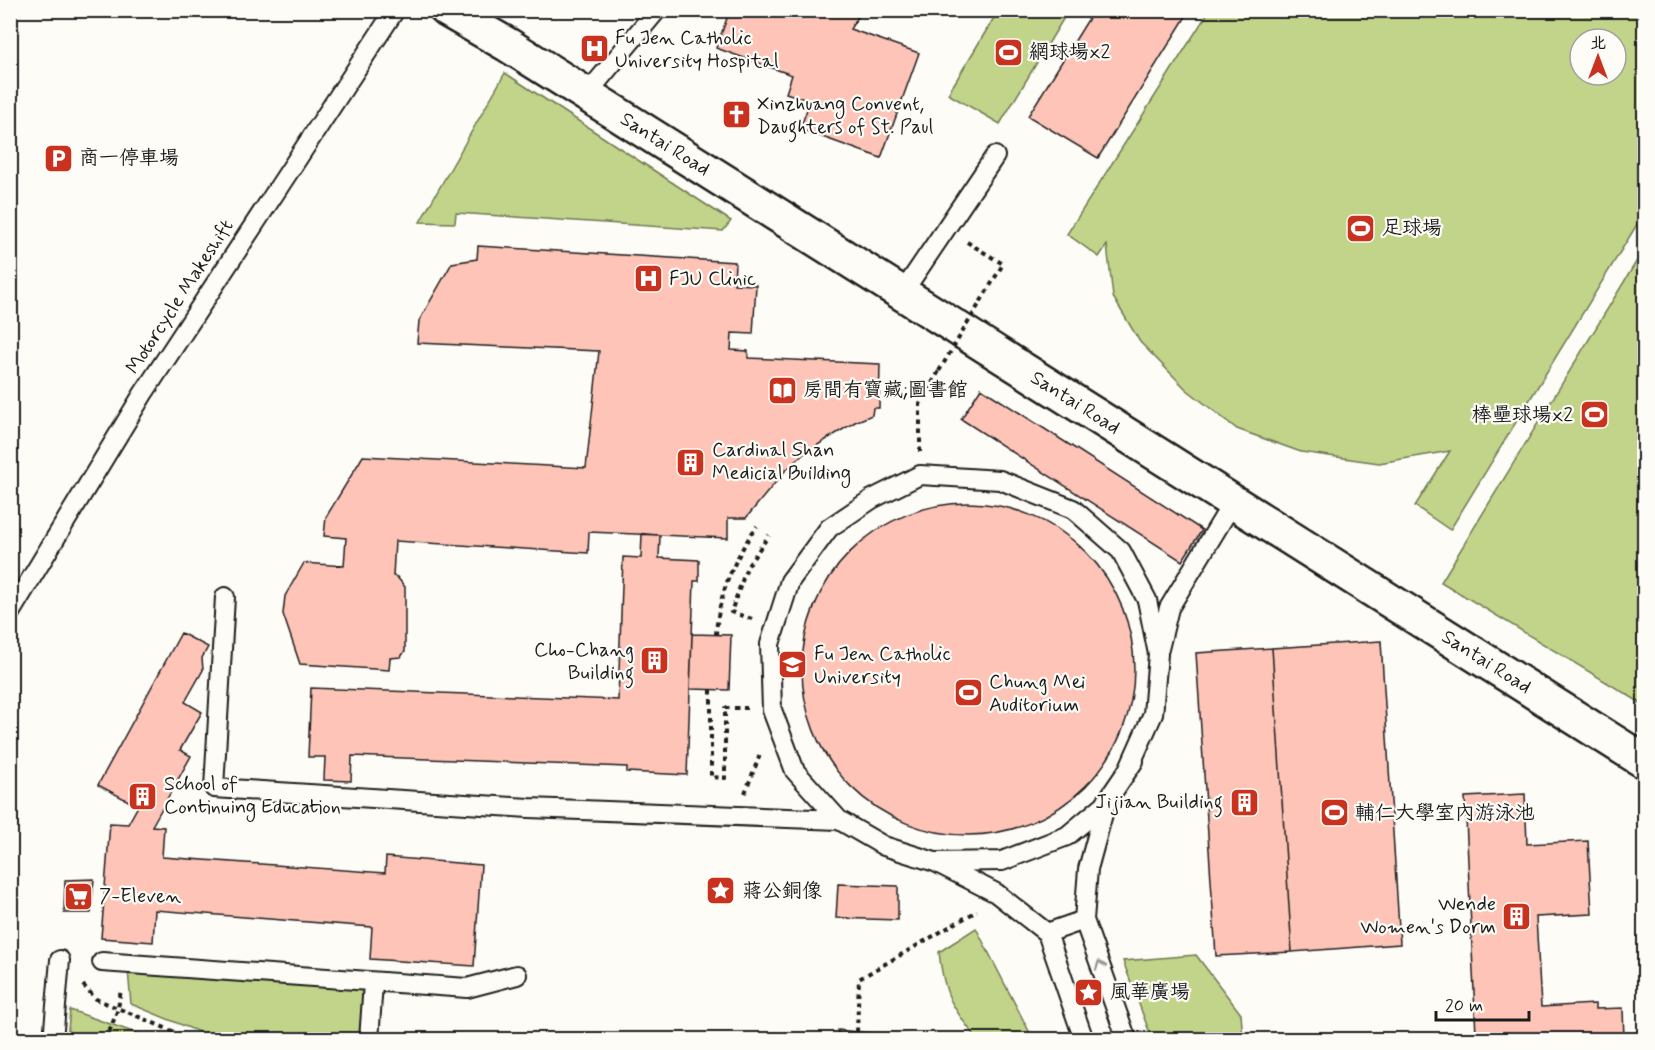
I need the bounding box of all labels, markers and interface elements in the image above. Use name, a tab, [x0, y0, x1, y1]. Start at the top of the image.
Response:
place label: Fu Jen Catholic University Hospital	[615, 25, 779, 75]
north arrow	[1568, 27, 1628, 87]
hospital icon: Fu Jen Catholic University Hospital	[578, 33, 610, 65]
text: 北	[1590, 33, 1606, 54]
sports icon: 網球場x2	[992, 36, 1024, 68]
place label: 網球場x2	[1029, 39, 1110, 66]
place label: Xinzhuang Convent, Daughters of St. Paul	[757, 91, 933, 143]
church icon: Xinzhuang Convent, Daughters of St. Paul	[720, 99, 752, 131]
street label: Santai Road	[615, 106, 715, 182]
parking icon: 商一停車場	[42, 142, 74, 174]
place label: 商一停車場	[79, 145, 179, 172]
sports icon: 足球場	[1345, 212, 1377, 244]
street label: Motorcycle Makeshift	[120, 214, 240, 380]
place label: 足球場	[1382, 215, 1442, 242]
hospital icon: FJU Clinic	[632, 263, 664, 295]
place label: FJU Clinic	[669, 266, 756, 293]
street label: Santai Road	[1025, 364, 1125, 441]
library icon: 房間有寶藏;圖書館	[766, 374, 798, 406]
place label: 房間有寶藏;圖書館	[803, 377, 968, 404]
sports icon: 棒壘球場x2	[1578, 399, 1610, 431]
place label: 棒壘球場x2	[1472, 402, 1573, 429]
place label: Cardinal Shan Medicial Building	[712, 437, 851, 488]
building icon: Cardinal Shan Medicial Building	[675, 446, 707, 478]
street label: Santai Road	[1436, 623, 1537, 700]
place label: Cho-Chang Building	[534, 637, 634, 689]
place label: Fu Jen Catholic University	[814, 641, 951, 691]
building icon: Cho-Chang Building	[639, 645, 671, 677]
school or university icon: Fu Jen Catholic University	[777, 649, 809, 681]
place label: Chung Mei Auditorium	[989, 669, 1085, 719]
sports icon: Chung Mei Auditorium	[952, 677, 984, 709]
place label: School of Continuing Education	[164, 771, 341, 822]
building icon: School of Continuing Education	[127, 780, 159, 812]
building icon: Jijian Building	[1228, 786, 1260, 818]
place label: Jijian Building	[1095, 789, 1223, 818]
sports icon: 輔仁大學室內游泳池	[1318, 797, 1350, 829]
place label: 輔仁大學室內游泳池	[1355, 800, 1535, 827]
place icon: 蔣公銅像	[705, 875, 737, 907]
place label: 蔣公銅像	[742, 878, 822, 905]
supermarket icon: 7-Eleven	[62, 880, 94, 912]
place label: 7-Eleven	[99, 883, 182, 910]
place label: Wende Women's Dorm	[1360, 891, 1496, 941]
building icon: Wende Women's Dorm	[1501, 900, 1533, 932]
one-way arrow	[1094, 960, 1107, 971]
place icon: 風華廣場	[1073, 976, 1105, 1008]
place label: 風華廣場	[1110, 979, 1190, 1006]
scale bar	[1436, 984, 1529, 1022]
text: 20 m	[1445, 994, 1483, 1018]

